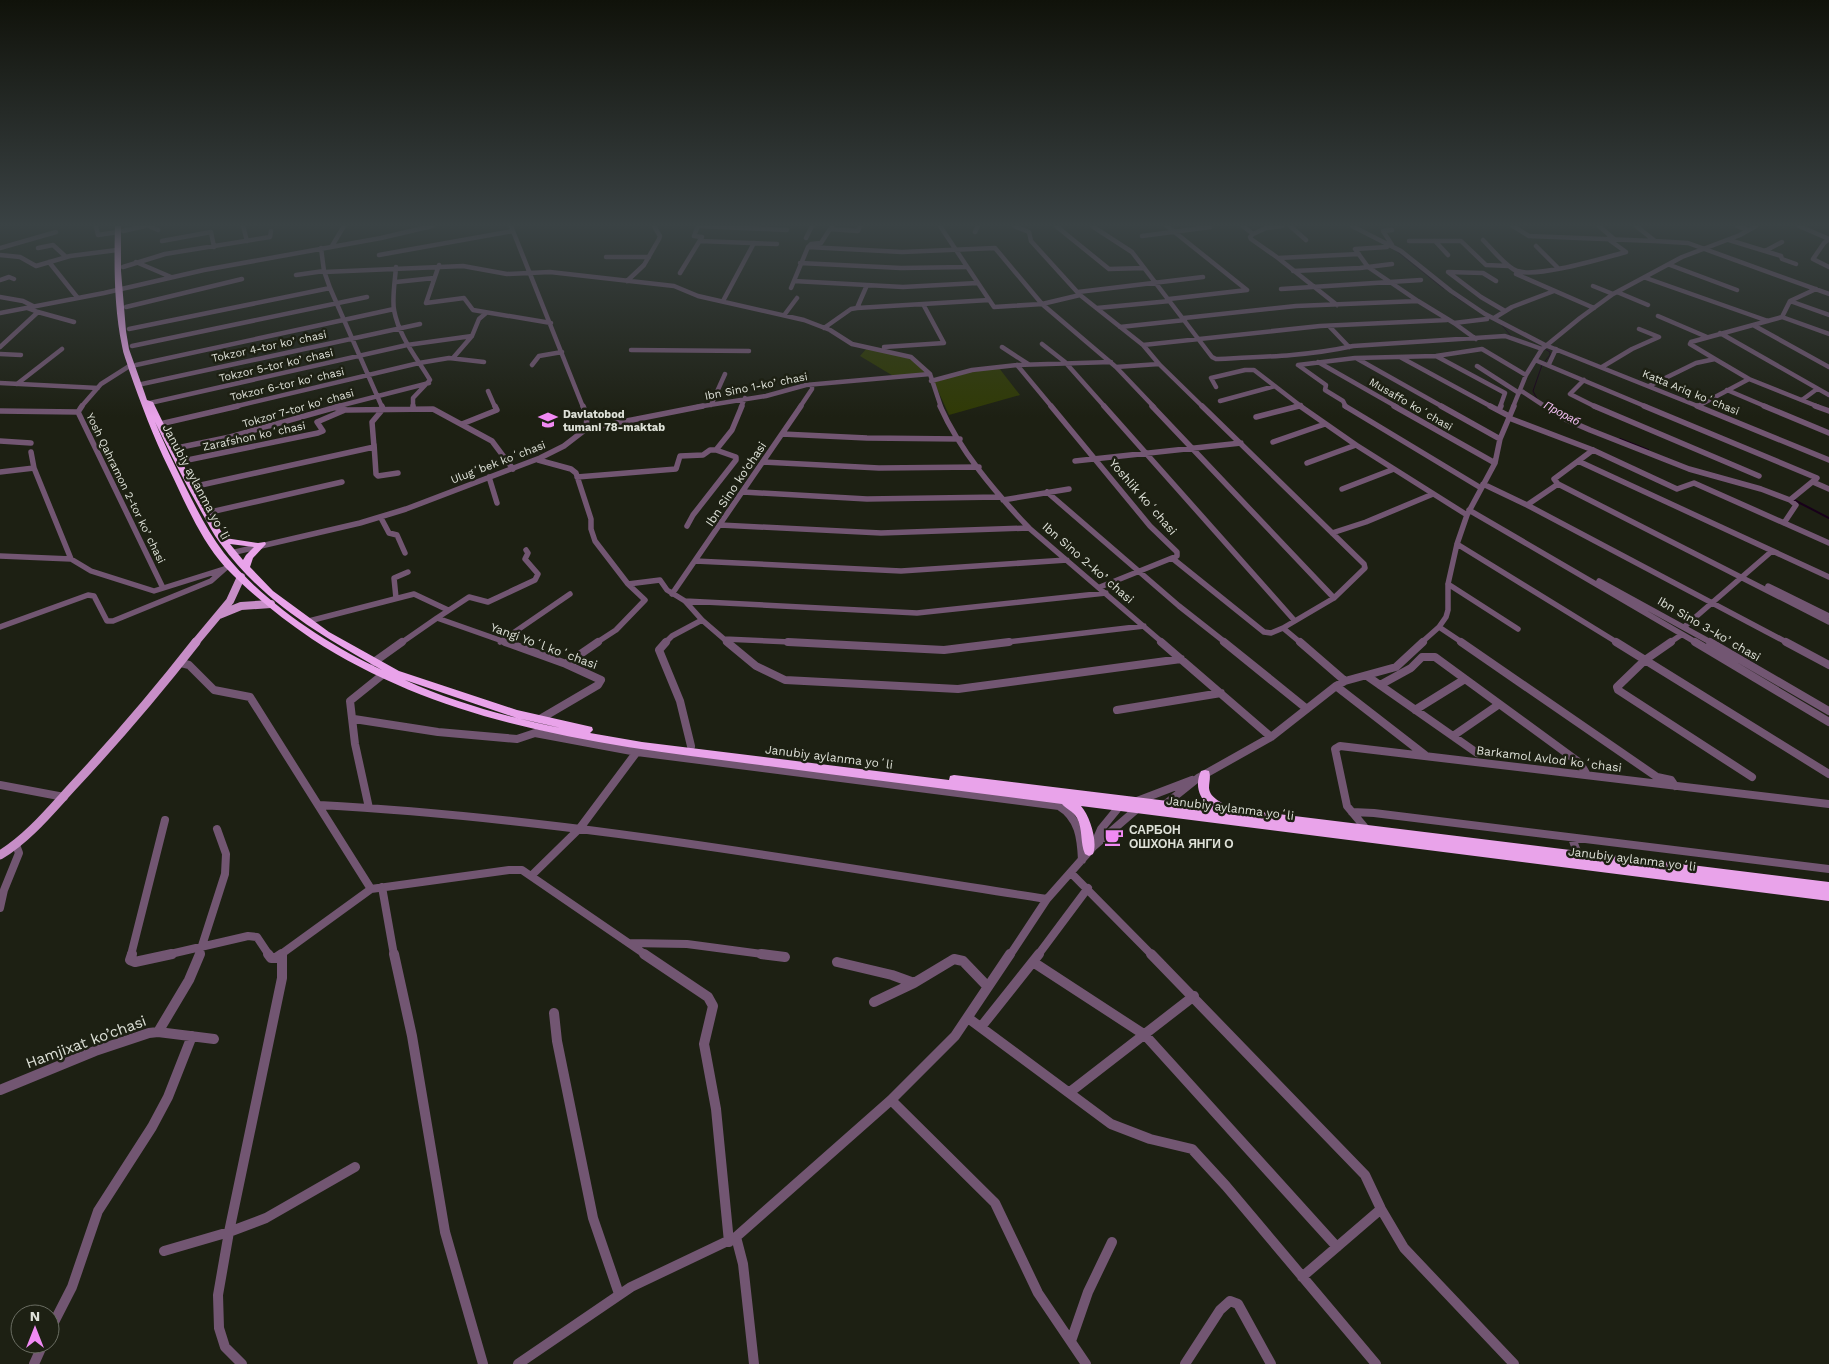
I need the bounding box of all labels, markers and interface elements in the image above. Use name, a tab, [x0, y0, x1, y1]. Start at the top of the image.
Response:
street label: Tokzor 4-tor koʼchasi	[211, 328, 328, 365]
street label: Tokzor 5-tor koʼchasi	[218, 346, 335, 385]
street label: Tokzor 6-tor koʼchasi	[229, 365, 346, 404]
street label: Katta Ariq koʻchasi	[1640, 367, 1741, 418]
street label: Ibn Sino 1-koʼchasi	[704, 370, 809, 403]
street label: Musaffo koʻchasi	[1367, 375, 1455, 434]
street label: Tokzor 7-tor koʼchasi	[241, 386, 355, 431]
water label: Прораб	[1542, 399, 1583, 429]
place label: Davlatobod tumani 78-maktab	[563, 408, 665, 434]
school or university icon: Davlatobod tumani 78-maktab	[537, 409, 559, 431]
street label: Yosh Qahramon 2-tor koʼchasi	[83, 411, 168, 566]
street label: Zarafshon koʻchasi	[201, 419, 307, 454]
street label: Janubiy aylanma yoʻli	[160, 422, 232, 542]
street label: Ulugʻbek koʻchasi	[449, 438, 547, 487]
street label: Ibn Sino ko'chasi	[703, 439, 769, 529]
street label: Yoshlik koʻchasi	[1106, 456, 1180, 538]
street label: Ibn Sino 2-koʼchasi	[1039, 520, 1137, 606]
street label: Ibn Sino 3-koʼchasi	[1655, 594, 1763, 664]
street label: Yangi Yoʻl koʻchasi	[489, 620, 599, 672]
street label: Janubiy aylanma yoʻli	[764, 742, 894, 772]
street label: Barkamol Avlod koʻchasi	[1476, 743, 1622, 775]
street label: Janubiy aylanma yoʻli	[1165, 793, 1295, 823]
place label: САРБОН ОШХОНА ЯНГИ О	[1129, 823, 1234, 851]
cafe icon: САРБОН ОШХОНА ЯНГИ О	[1103, 826, 1125, 848]
street label: Janubiy aylanma yoʻli	[1567, 844, 1697, 874]
street label: Hamjixat ko’chasi	[23, 1012, 149, 1072]
north arrow	[10, 1304, 60, 1354]
text: N	[30, 1308, 40, 1324]

